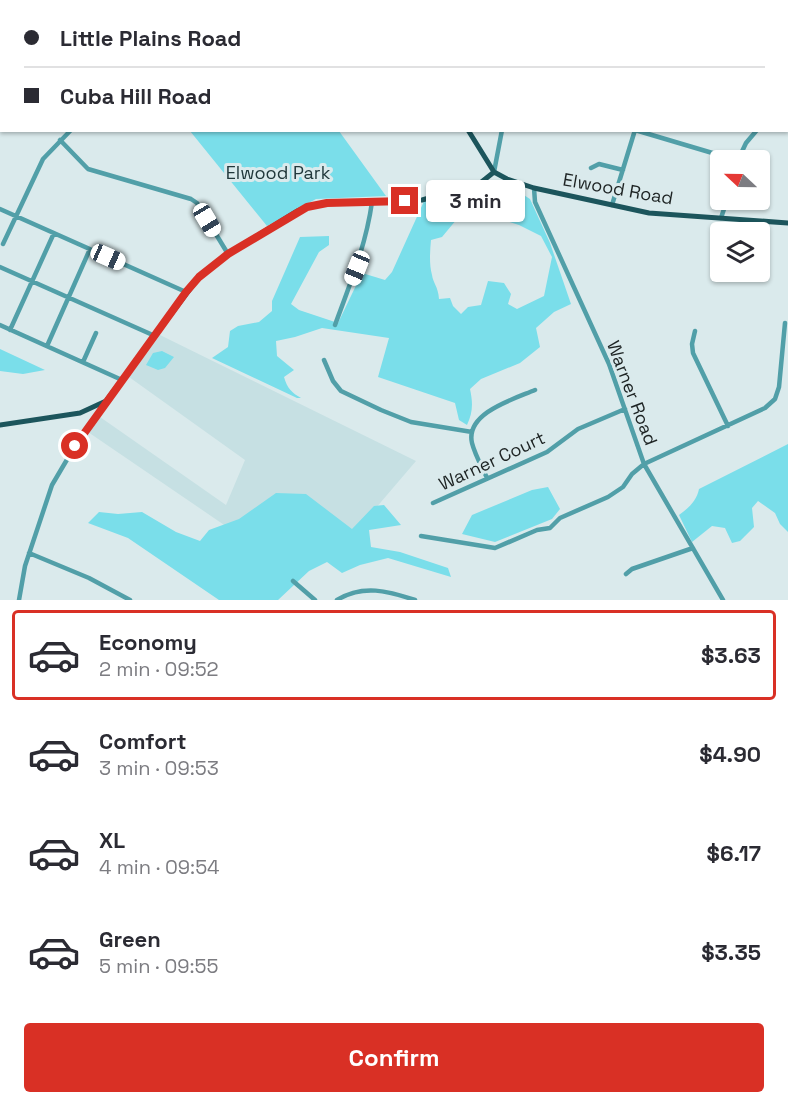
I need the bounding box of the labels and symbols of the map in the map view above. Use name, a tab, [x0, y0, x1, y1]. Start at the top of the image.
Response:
north arrow	[710, 150, 770, 210]
park label: Elwood Park	[226, 161, 331, 184]
street label: Elwood Road	[561, 168, 675, 210]
callout: 3 min	[426, 180, 525, 222]
route end	[391, 187, 418, 214]
car	[190, 200, 224, 240]
car	[88, 241, 128, 273]
car	[342, 248, 372, 288]
street label: Warner Road	[602, 337, 663, 448]
street label: Warner Court	[435, 426, 549, 495]
route start	[61, 432, 88, 459]

